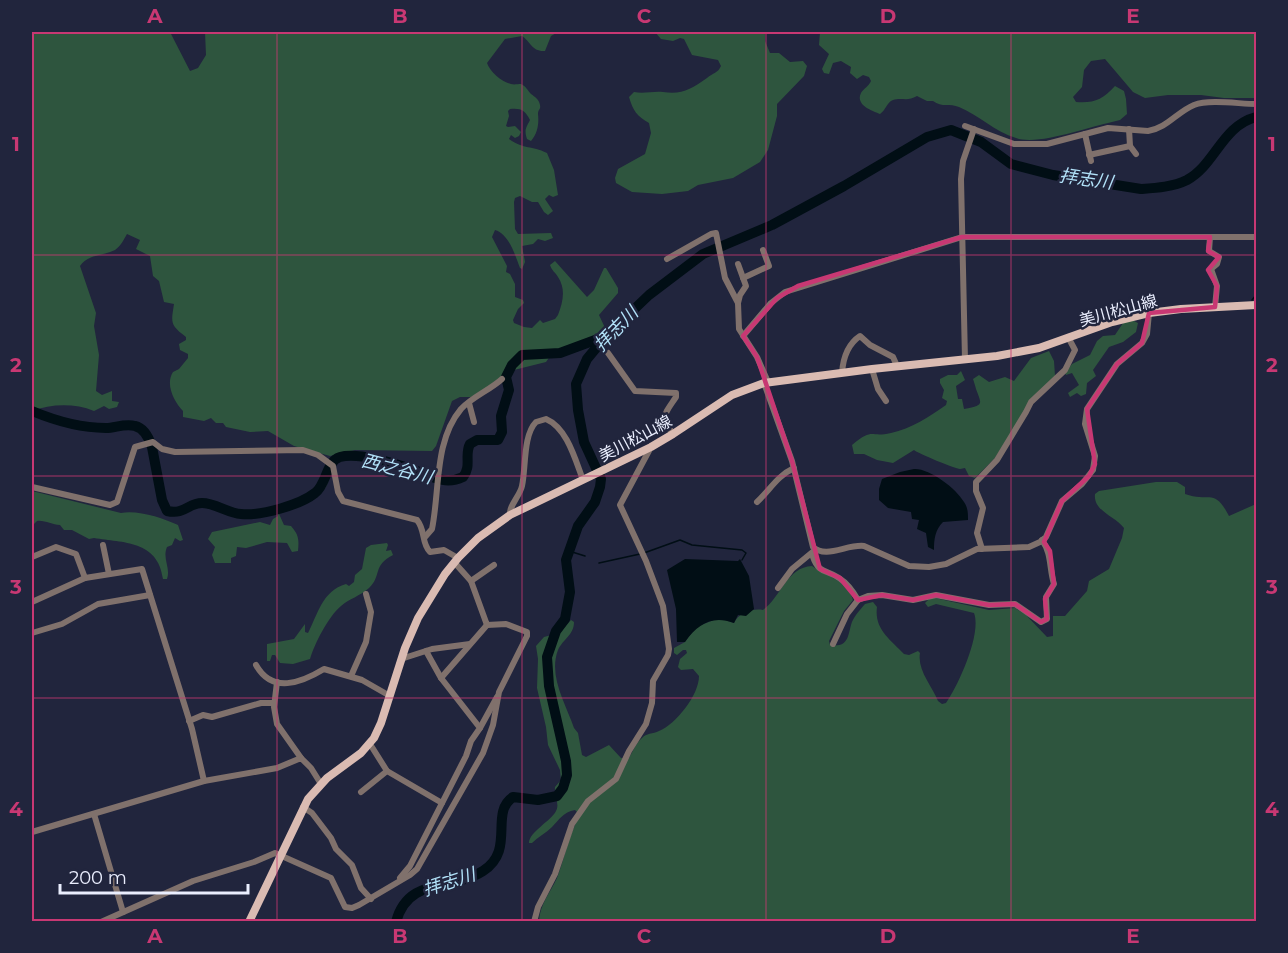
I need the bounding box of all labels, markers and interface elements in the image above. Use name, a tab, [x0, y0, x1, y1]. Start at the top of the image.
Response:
text: A	[146, 4, 163, 28]
text: B	[392, 4, 408, 28]
text: C	[637, 4, 652, 28]
text: D	[880, 4, 896, 28]
text: E	[1126, 4, 1140, 28]
text: 1	[12, 132, 20, 156]
text: 1	[1268, 132, 1276, 156]
water label: 拝志川	[1058, 164, 1116, 194]
street label: 美川松山線	[1077, 291, 1159, 330]
water label: 拝志川	[589, 300, 644, 356]
text: 2	[10, 353, 22, 377]
text: 2	[1266, 353, 1278, 377]
street label: 美川松山線	[595, 411, 675, 466]
water label: 西之谷川	[359, 450, 437, 489]
text: 3	[9, 575, 22, 599]
text: 3	[1265, 575, 1278, 599]
text: 4	[9, 797, 23, 821]
text: 4	[1265, 797, 1279, 821]
scale bar	[60, 857, 248, 895]
water label: 拝志川	[420, 863, 480, 901]
text: 200 m	[69, 867, 127, 889]
text: A	[146, 924, 163, 948]
text: B	[392, 924, 408, 948]
text: C	[637, 924, 652, 948]
text: D	[880, 924, 896, 948]
text: E	[1126, 924, 1140, 948]

